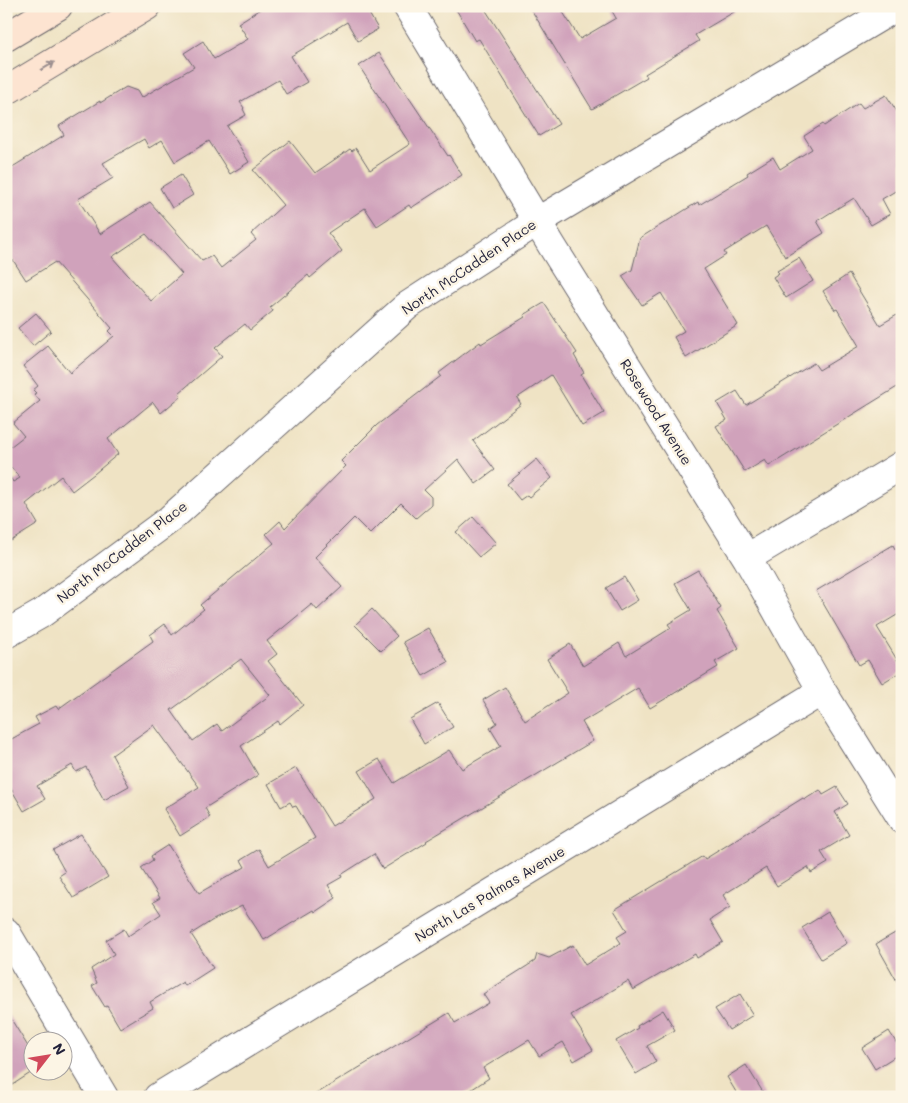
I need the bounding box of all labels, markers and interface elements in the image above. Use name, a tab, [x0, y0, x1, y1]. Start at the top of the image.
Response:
one-way arrow	[41, 60, 55, 71]
street label: North McCadden Place	[398, 214, 540, 319]
street label: Rosewood Avenue	[616, 355, 697, 469]
street label: North McCadden Place	[53, 496, 191, 607]
street label: North Las Palmas Avenue	[411, 841, 568, 946]
north arrow	[22, 1030, 72, 1080]
text: N	[49, 1040, 70, 1059]

